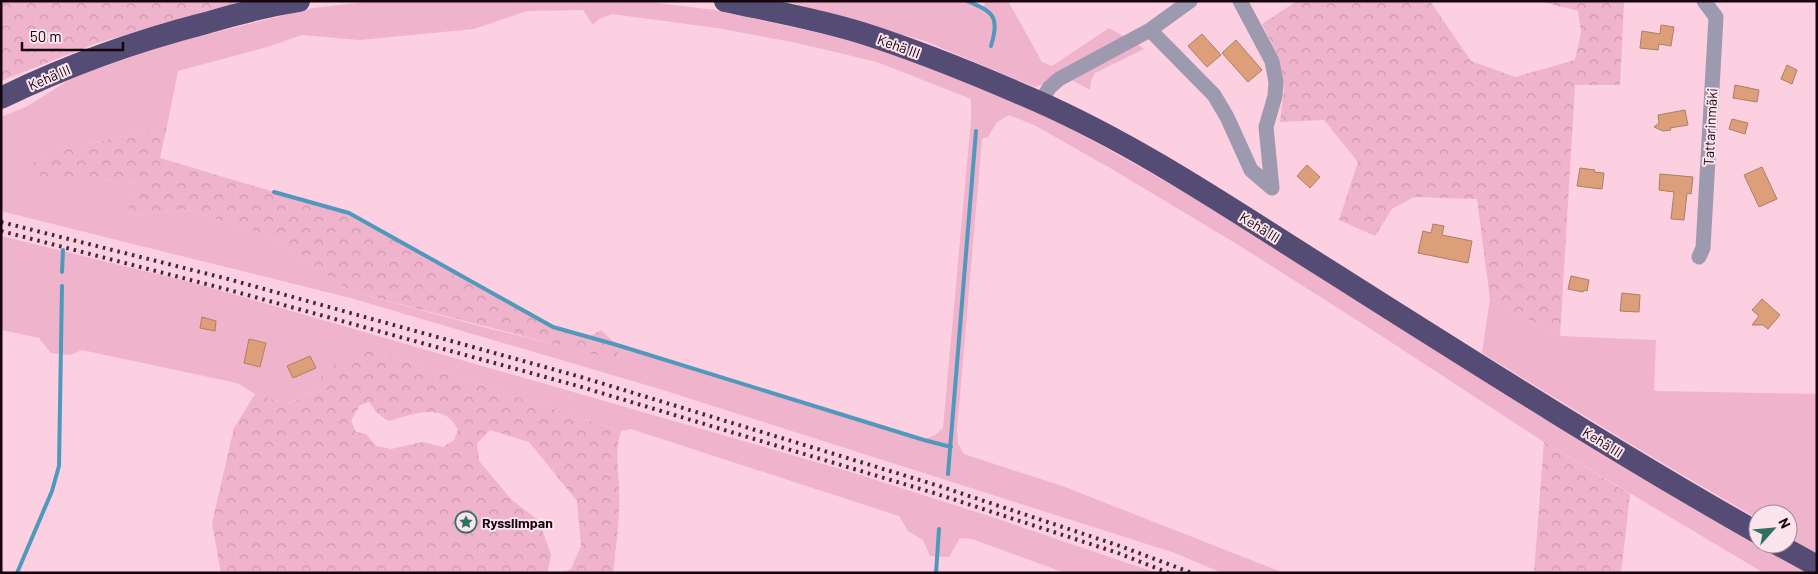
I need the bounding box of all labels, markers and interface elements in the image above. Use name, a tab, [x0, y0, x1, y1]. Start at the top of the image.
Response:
scale bar	[22, 20, 124, 52]
text: 50 m	[30, 27, 62, 45]
street label: Kehä III	[875, 30, 923, 62]
street label: Kehä III	[25, 61, 73, 93]
street label: Tattarinmäki	[1699, 88, 1721, 166]
street label: Kehä III	[1237, 208, 1283, 246]
street label: Kehä III	[1580, 423, 1626, 461]
north arrow	[1748, 504, 1798, 554]
place icon: Rysslimpan	[454, 510, 478, 534]
place label: Rysslimpan	[482, 514, 553, 531]
text: N	[1775, 515, 1795, 531]

